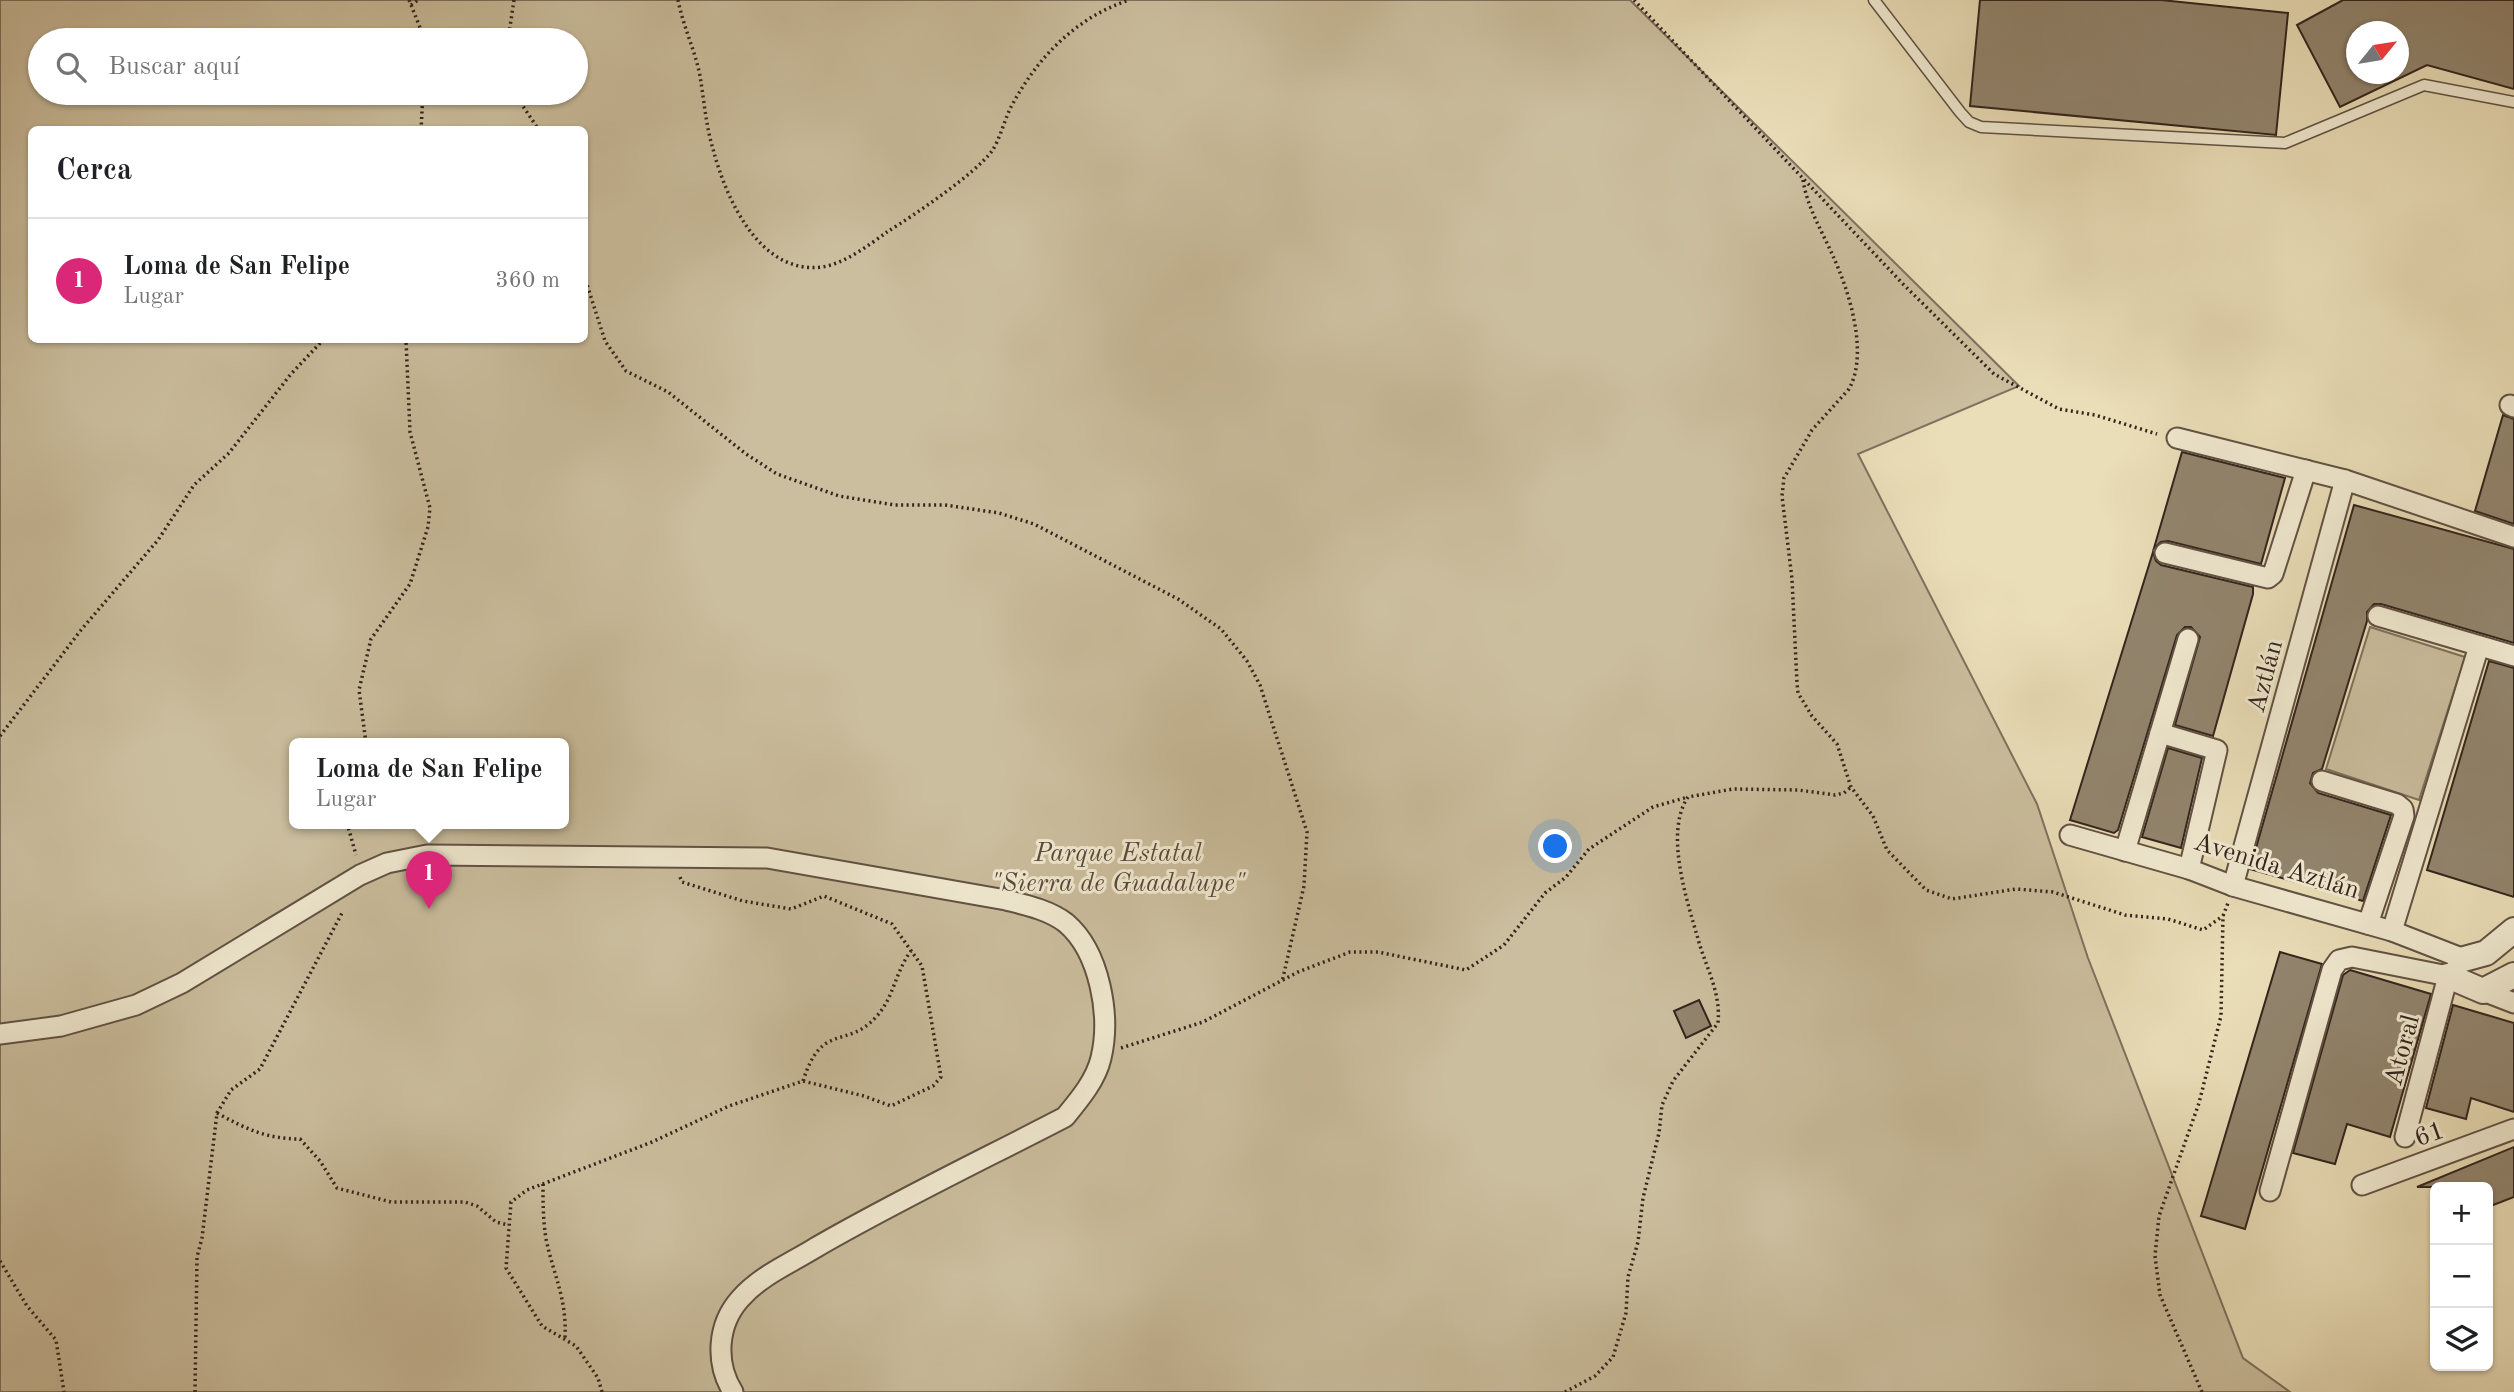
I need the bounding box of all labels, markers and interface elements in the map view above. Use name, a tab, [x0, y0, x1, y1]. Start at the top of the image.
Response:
north arrow	[2346, 21, 2409, 84]
search box	[28, 28, 588, 105]
icon: search	[52, 48, 90, 86]
text: Buscar aquí	[108, 54, 240, 80]
text: Cerca	[56, 156, 132, 186]
text: Loma de San Felipe	[123, 254, 350, 280]
text: 1	[72, 269, 86, 292]
text: 360 m	[495, 269, 560, 292]
text: Lugar	[123, 285, 184, 308]
street label: Aztlán	[2244, 637, 2288, 716]
popup	[289, 738, 569, 829]
text: Loma de San Felipe	[315, 757, 543, 783]
text: Lugar	[315, 788, 376, 811]
your location	[1538, 829, 1572, 863]
street label: Avenida Aztlán	[2190, 829, 2362, 904]
park label: Parque Estatal "Sierra de Guadalupe"	[991, 841, 1246, 897]
pin: 1	[406, 851, 452, 909]
street label: Atoral	[2381, 1012, 2425, 1089]
street label: 61	[2411, 1118, 2448, 1152]
map controls	[2430, 1182, 2493, 1371]
button: +	[2430, 1182, 2493, 1245]
button: −	[2430, 1245, 2493, 1308]
button: layers	[2430, 1308, 2493, 1371]

